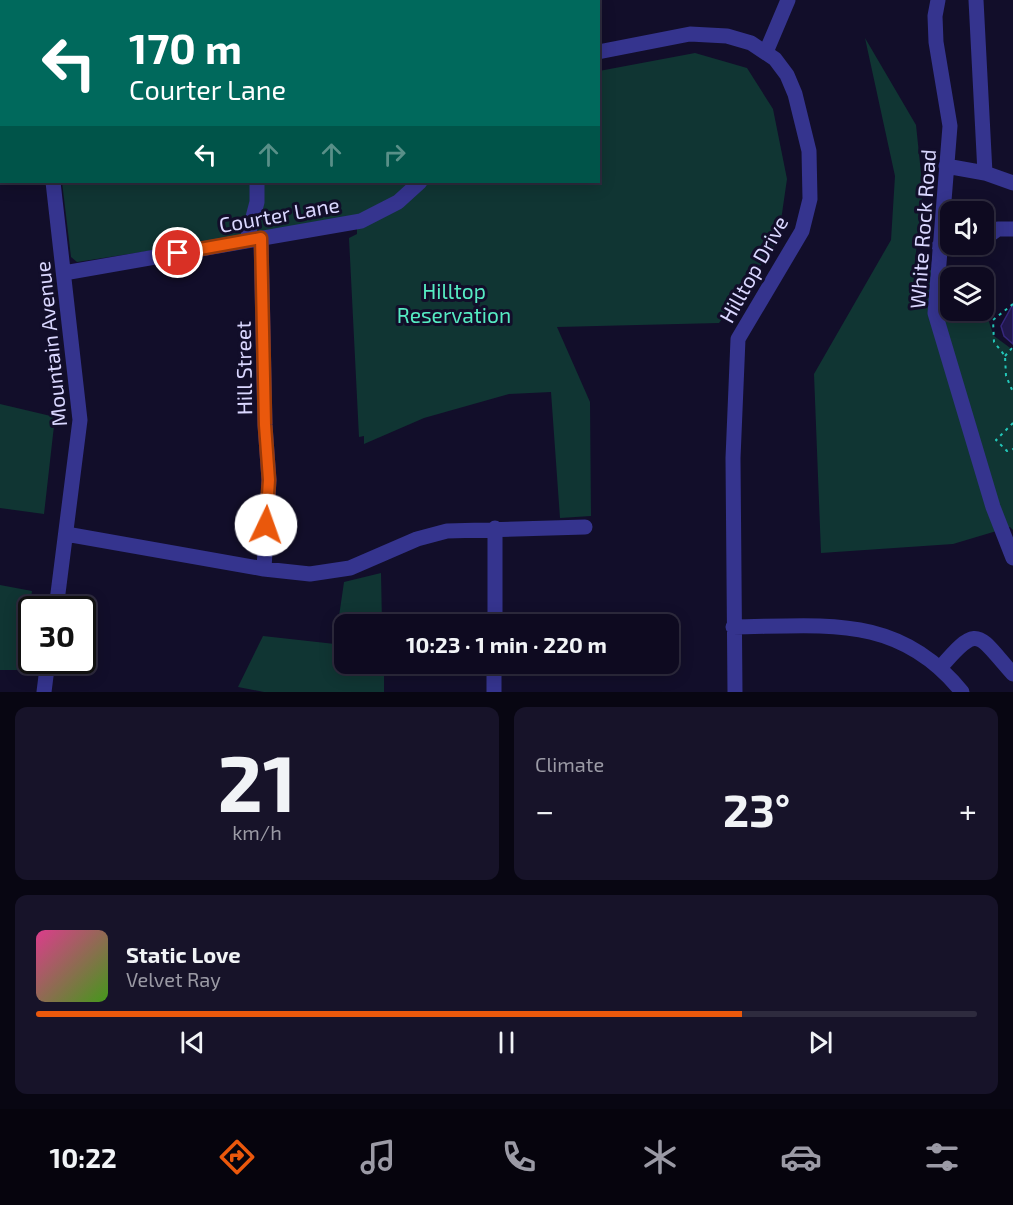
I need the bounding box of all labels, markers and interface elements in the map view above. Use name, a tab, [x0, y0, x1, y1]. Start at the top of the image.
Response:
text: 170 m	[129, 22, 242, 72]
icon: left	[30, 24, 108, 102]
text: Courter Lane	[129, 73, 286, 105]
icon: left	[189, 138, 222, 171]
icon: ahead	[252, 138, 285, 171]
icon: ahead	[315, 138, 348, 171]
icon: right	[378, 138, 411, 171]
street label: White Rock Road	[904, 148, 940, 310]
street label: Courter Lane	[217, 191, 341, 237]
map controls	[940, 201, 994, 321]
button: sound	[940, 201, 994, 255]
street label: Hilltop Drive	[713, 211, 793, 327]
pin	[152, 227, 203, 278]
icon: arrive	[161, 236, 194, 269]
street label: Mountain Avenue	[29, 260, 71, 428]
button: layers	[940, 267, 994, 321]
park label: Hilltop Reservation	[397, 278, 511, 327]
street label: Hill Street	[230, 321, 256, 415]
position arrow	[234, 493, 298, 557]
speed limit sign: 30	[18, 596, 96, 674]
text: 10:23 · 1 min · 220 m	[406, 631, 607, 657]
text: 21	[217, 734, 297, 828]
text: Climate	[535, 752, 604, 776]
text: 23°	[723, 782, 790, 836]
text: −	[535, 790, 554, 830]
text: +	[959, 790, 977, 830]
text: km/h	[232, 820, 282, 844]
text: Static Love	[126, 941, 241, 967]
text: Velvet Ray	[126, 967, 221, 991]
icon: previous	[176, 1026, 209, 1059]
icon: pause	[490, 1026, 523, 1059]
icon: next	[804, 1026, 837, 1059]
icon: directions	[216, 1136, 258, 1178]
icon: music	[357, 1136, 399, 1178]
icon: phone	[498, 1136, 540, 1178]
icon: climate	[639, 1136, 681, 1178]
icon: car	[780, 1136, 822, 1178]
icon: filters	[921, 1136, 963, 1178]
text: 10:22	[50, 1141, 117, 1173]

